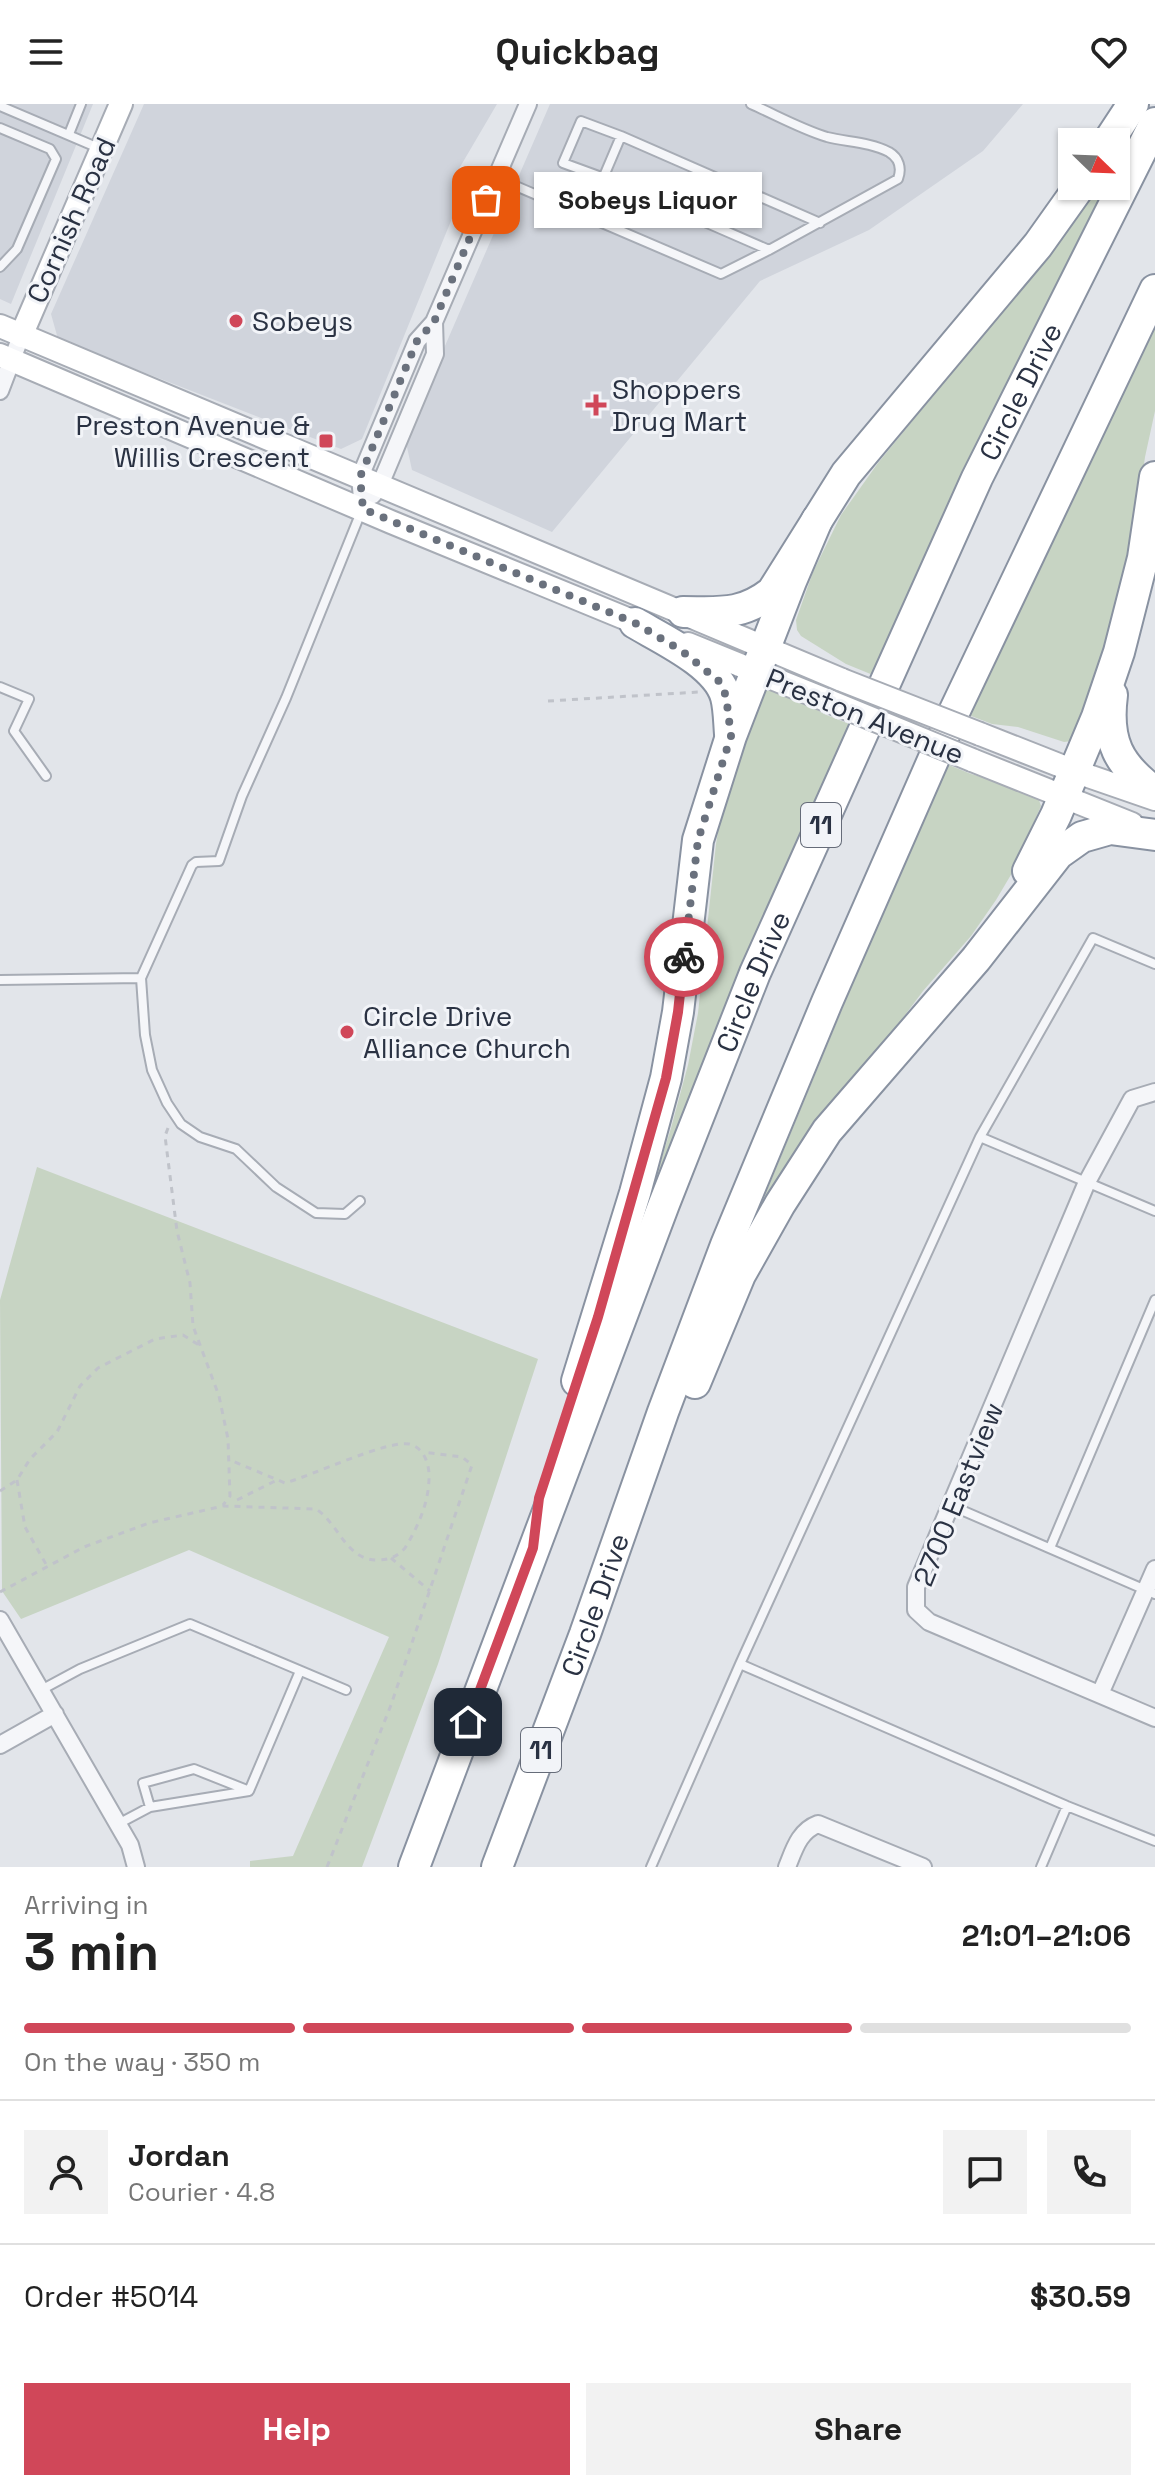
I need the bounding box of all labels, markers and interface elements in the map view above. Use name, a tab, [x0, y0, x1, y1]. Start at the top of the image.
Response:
text: Quickbag	[496, 29, 659, 75]
icon: menu	[24, 30, 68, 74]
icon: heart	[1087, 30, 1131, 74]
north arrow	[1058, 128, 1130, 200]
map controls	[1058, 128, 1130, 200]
street label: Cornish Road	[18, 132, 124, 308]
pin	[452, 166, 520, 234]
callout: Sobeys Liquor	[534, 172, 762, 228]
icon: bag	[464, 178, 508, 222]
text: Sobeys Liquor	[558, 183, 738, 217]
place label: Sobeys	[252, 303, 353, 339]
marker: Sobeys	[227, 312, 245, 330]
street label: Circle Drive	[971, 317, 1070, 466]
place label: Shoppers Drug Mart	[612, 371, 747, 439]
marker: Shoppers Drug Mart	[587, 396, 605, 414]
place label: Preston Avenue & Willis Crescent	[75, 407, 310, 475]
marker: Preston Avenue & Willis Crescent	[317, 432, 335, 450]
street label: Preston Avenue	[761, 660, 969, 772]
road number: 11	[801, 803, 841, 847]
street label: Circle Drive	[708, 906, 798, 1057]
courier	[644, 917, 724, 997]
icon: bike	[662, 935, 706, 979]
place label: Circle Drive Alliance Church	[363, 998, 571, 1066]
marker: Circle Drive Alliance Church	[338, 1023, 356, 1041]
street label: 2700 Eastview	[905, 1397, 1011, 1591]
street label: Circle Drive	[553, 1528, 637, 1681]
pin	[434, 1688, 502, 1756]
icon: home	[446, 1700, 490, 1744]
road number: 11	[521, 1728, 561, 1772]
text: Arriving in	[24, 1888, 148, 1922]
text: 21:01–21:06	[962, 1916, 1131, 1955]
text: 3 min	[24, 1919, 159, 1985]
text: On the way · 350 m	[24, 2045, 260, 2079]
button: person	[24, 2130, 108, 2214]
button: chat	[943, 2130, 1027, 2214]
button: phone	[1047, 2130, 1131, 2214]
text: Jordan	[128, 2136, 230, 2175]
text: Courier · 4.8	[128, 2175, 275, 2209]
text: Order #5014	[24, 2277, 198, 2316]
text: $30.59	[1030, 2277, 1131, 2316]
button: Help	[24, 2383, 570, 2475]
button: Share	[586, 2383, 1131, 2475]

